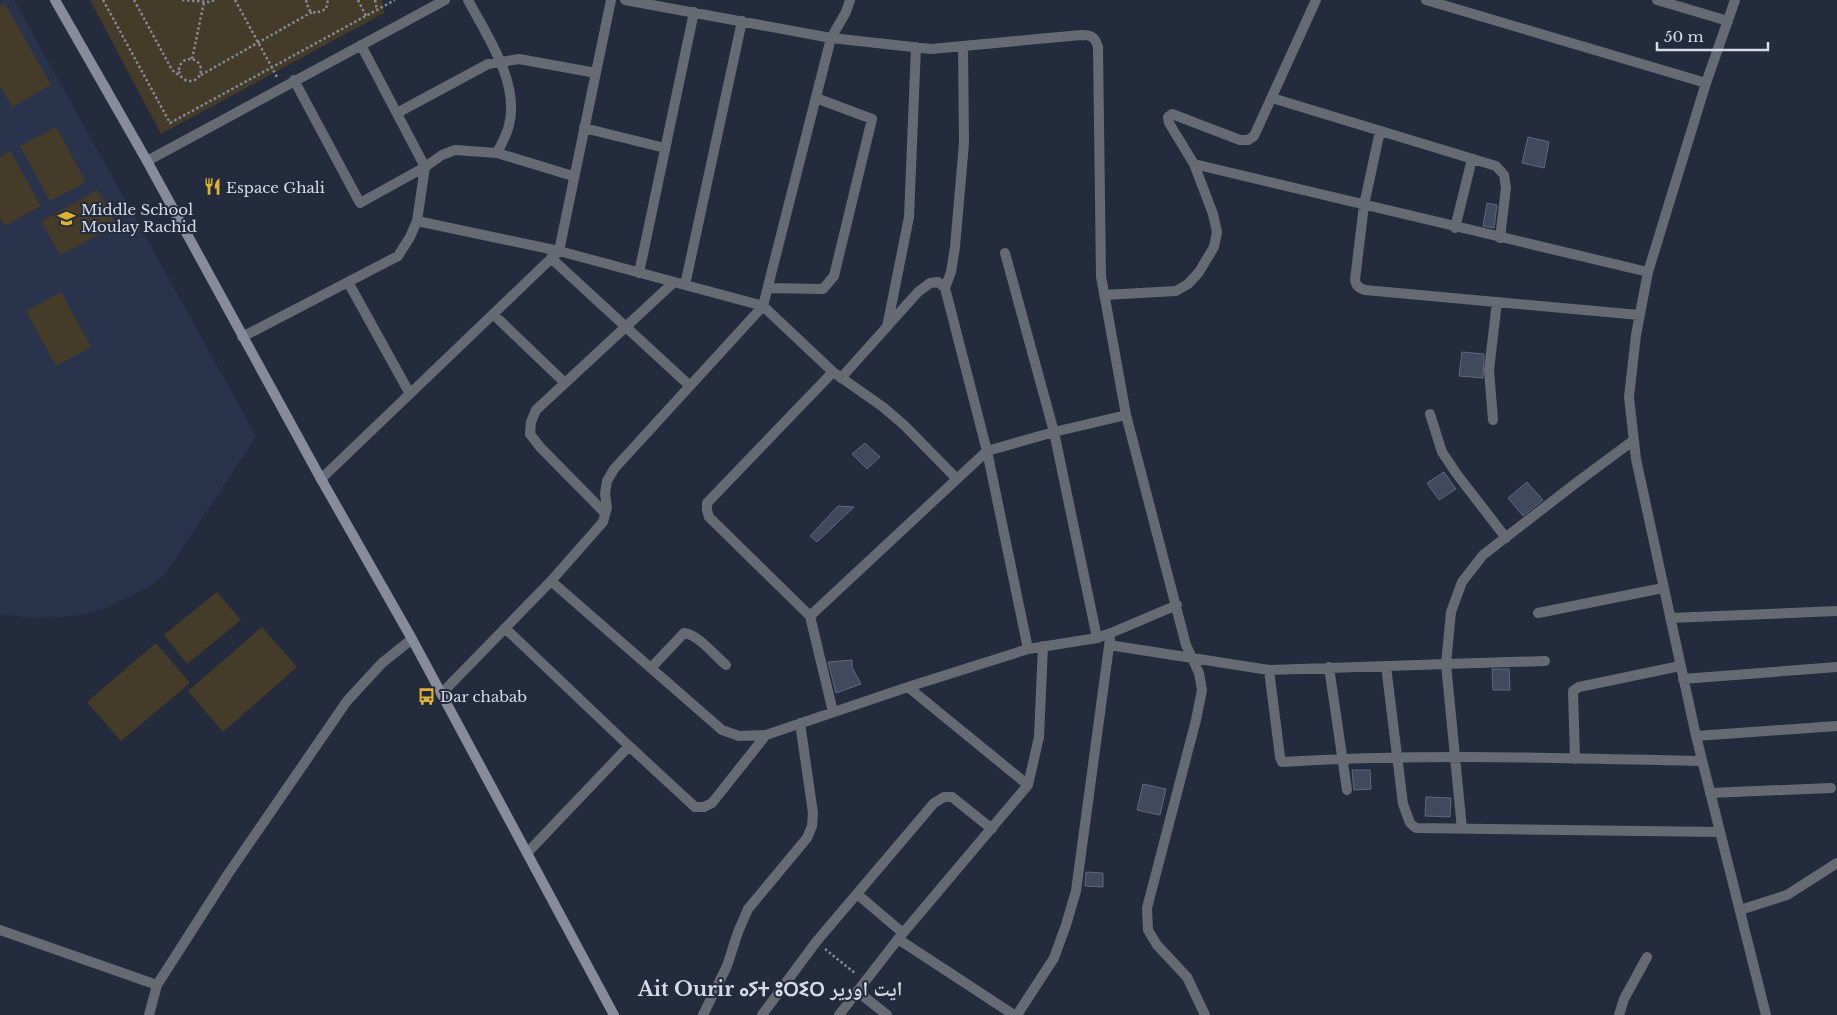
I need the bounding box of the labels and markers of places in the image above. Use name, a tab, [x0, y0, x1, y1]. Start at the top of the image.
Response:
restaurant icon: Espace Ghali	[202, 177, 222, 197]
place label: Espace Ghali	[226, 178, 325, 197]
place label: Middle School Moulay Rachid	[81, 200, 197, 236]
school or university icon: Middle School Moulay Rachid	[57, 208, 77, 228]
bus stop icon: Dar chabab	[416, 686, 436, 706]
place label: Dar chabab	[440, 687, 527, 706]

